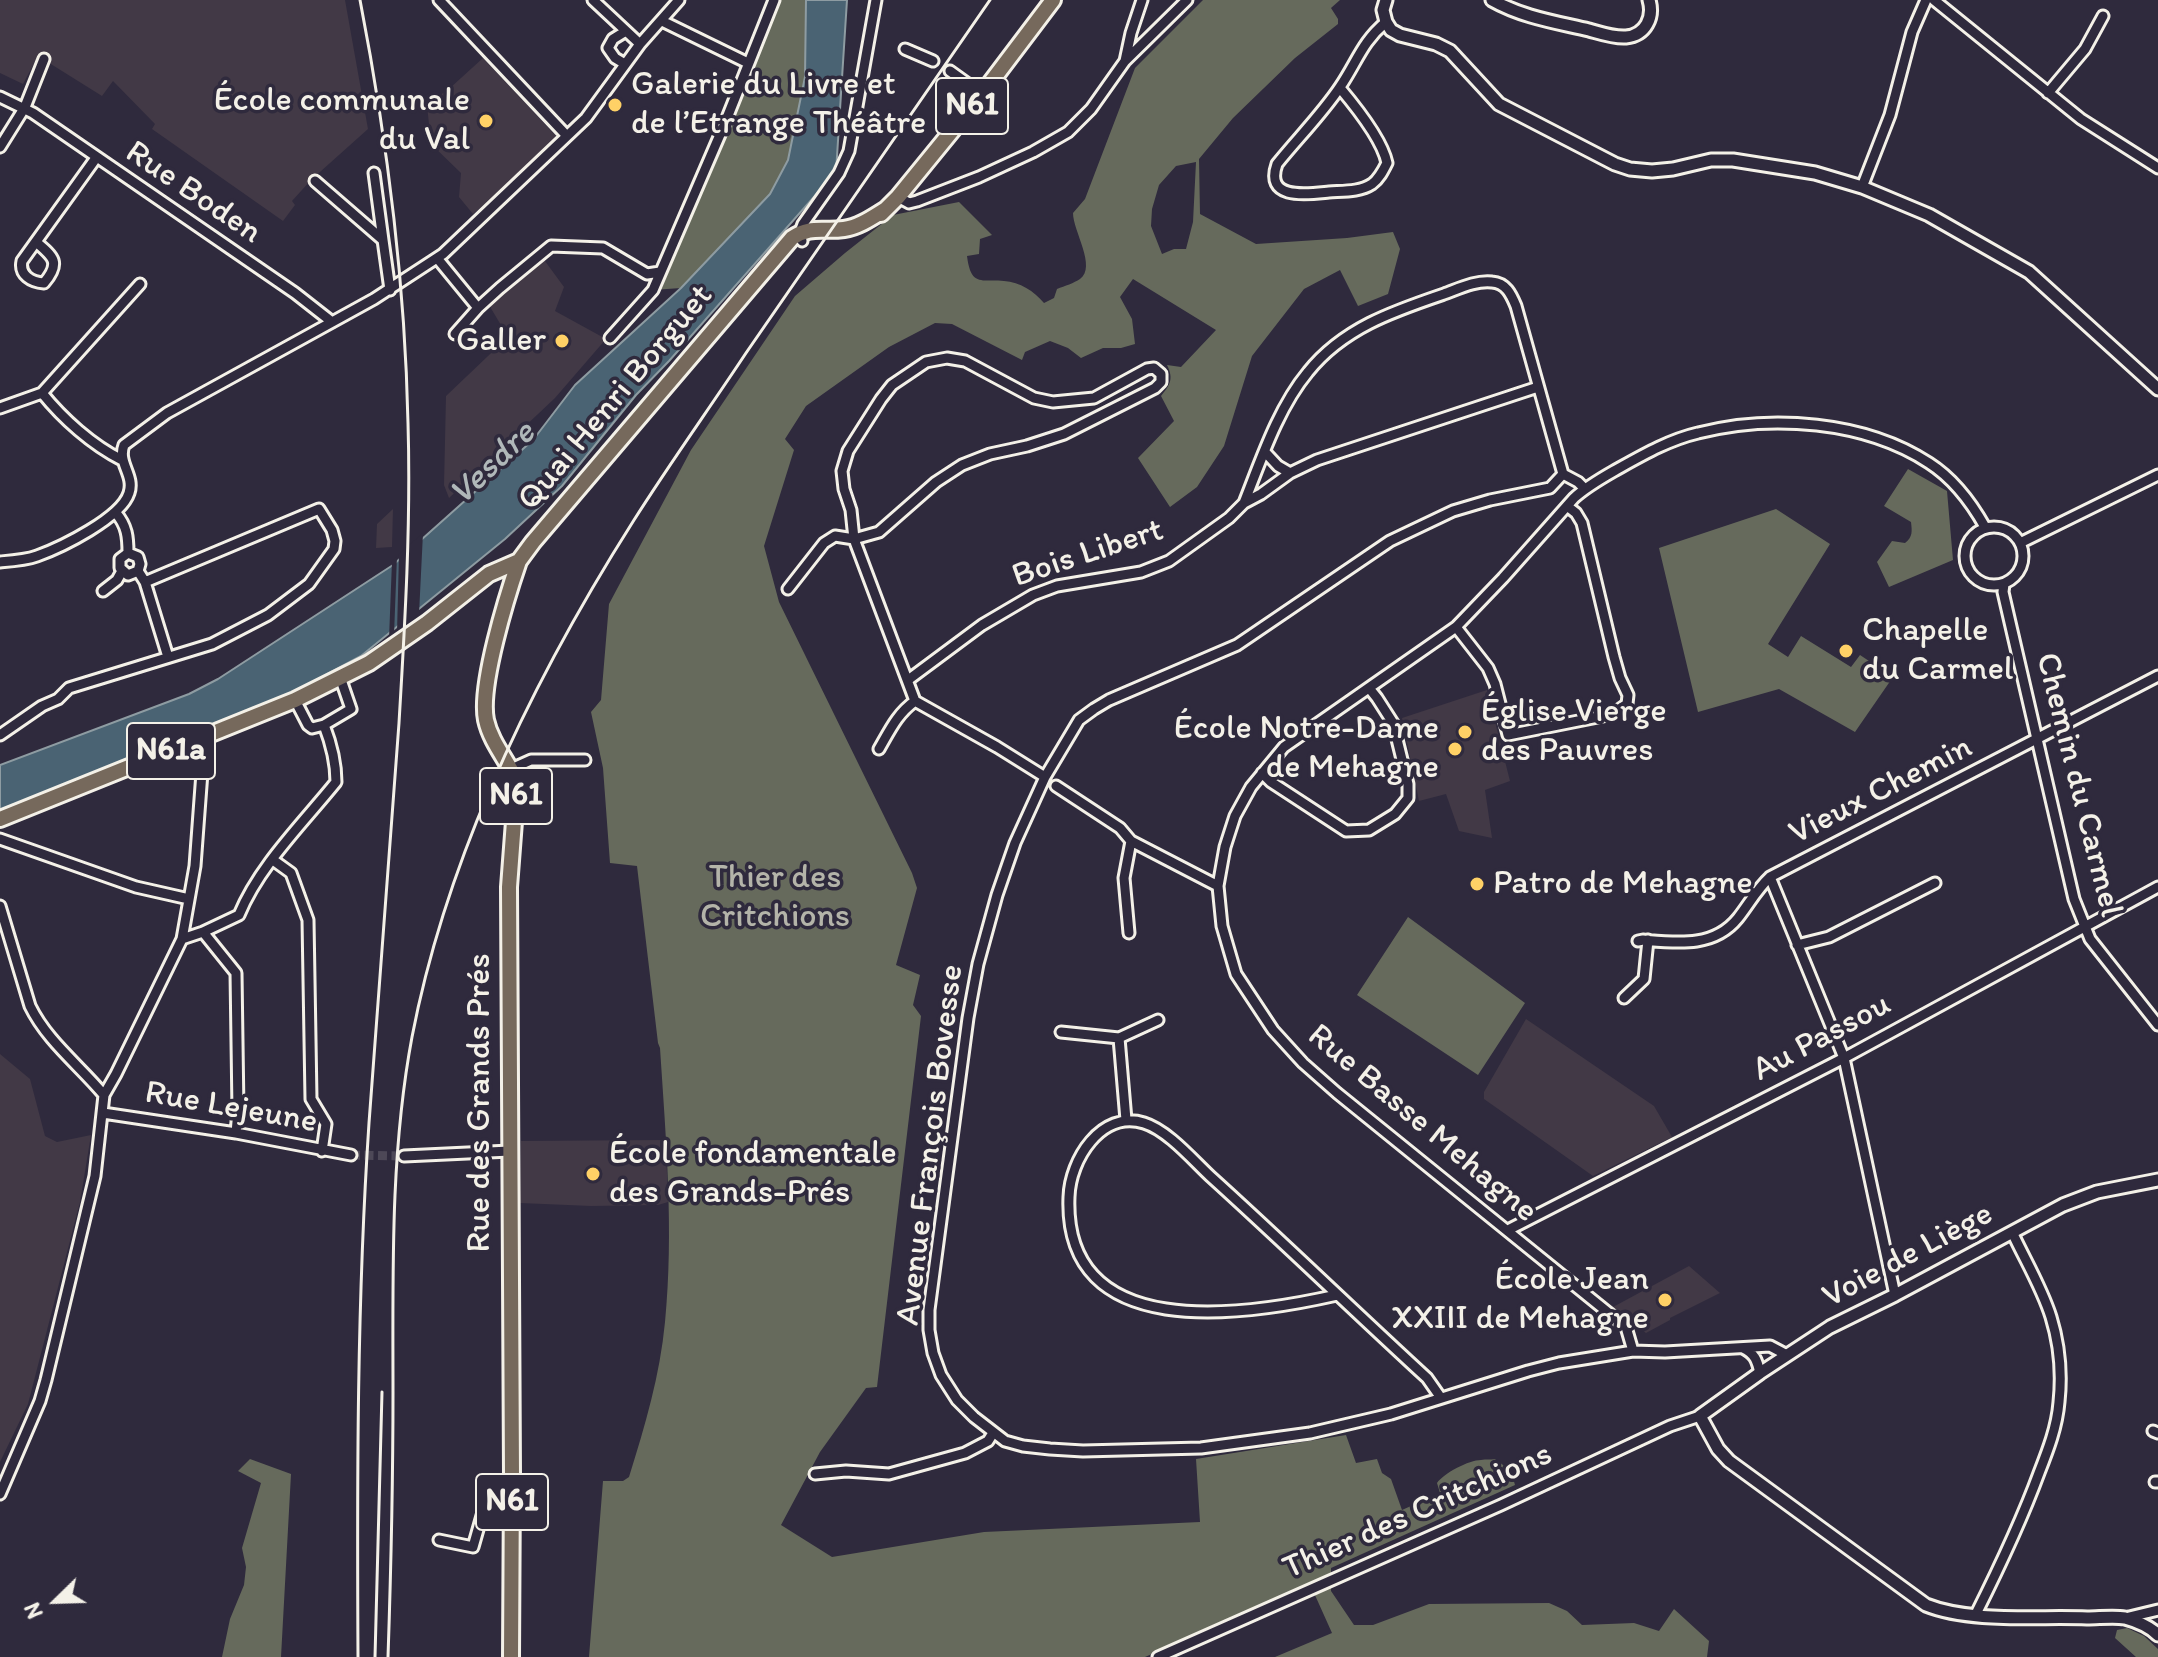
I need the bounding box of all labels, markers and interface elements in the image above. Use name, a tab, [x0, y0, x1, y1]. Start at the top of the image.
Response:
place label: Galerie du Livre et de l’Etrange Théâtre	[631, 65, 926, 144]
road number: N61	[936, 78, 1008, 134]
place label: École communale du Val	[214, 81, 470, 160]
marker: Galerie du Livre et de l’Etrange Théâtre	[606, 96, 624, 114]
marker: École communale du Val	[477, 112, 495, 130]
street label: Rue Boden	[117, 133, 269, 253]
street label: Quai Henri Borguet	[510, 277, 722, 519]
place label: Galler	[456, 321, 546, 361]
marker: Galler	[553, 332, 571, 350]
water label: Vesdre	[441, 412, 545, 516]
street label: Bois Libert	[1007, 510, 1169, 598]
place label: Chapelle du Carmel	[1862, 611, 2013, 690]
marker: Chapelle du Carmel	[1837, 642, 1855, 660]
street label: Chemin du Carmel	[2025, 649, 2131, 921]
place label: Église Vierge des Pauvres	[1481, 692, 1667, 772]
place label: École Notre-Dame de Mehagne	[1174, 709, 1439, 788]
road number: N61a	[127, 723, 215, 779]
marker: Église Vierge des Pauvres	[1456, 723, 1474, 741]
street label: Vieux Chemin	[1783, 727, 1979, 855]
marker: École Notre-Dame de Mehagne	[1446, 740, 1464, 758]
road number: N61	[480, 768, 552, 824]
park label: Thier des Critchions	[700, 858, 850, 938]
place label: Patro de Mehagne	[1493, 864, 1753, 904]
marker: Patro de Mehagne	[1468, 875, 1486, 893]
street label: Rue des Grands Prés	[460, 953, 500, 1253]
street label: Avenue François Bovesse	[889, 962, 973, 1328]
street label: Au Passou	[1746, 985, 1898, 1091]
street label: Rue Basse Mehagne	[1299, 1016, 1545, 1232]
street label: Rue Lejeune	[142, 1073, 320, 1143]
place label: École fondamentale des Grands-Prés	[609, 1134, 897, 1214]
marker: École fondamentale des Grands-Prés	[584, 1165, 602, 1183]
street label: Voie de Liège	[1816, 1194, 2000, 1318]
place label: École Jean XXIII de Mehagne	[1391, 1260, 1649, 1340]
marker: École Jean XXIII de Mehagne	[1656, 1291, 1674, 1309]
street label: Thier des Critchions	[1277, 1434, 1559, 1590]
road number: N61	[476, 1474, 548, 1530]
north arrow	[16, 1561, 96, 1641]
text: N	[18, 1598, 49, 1623]

